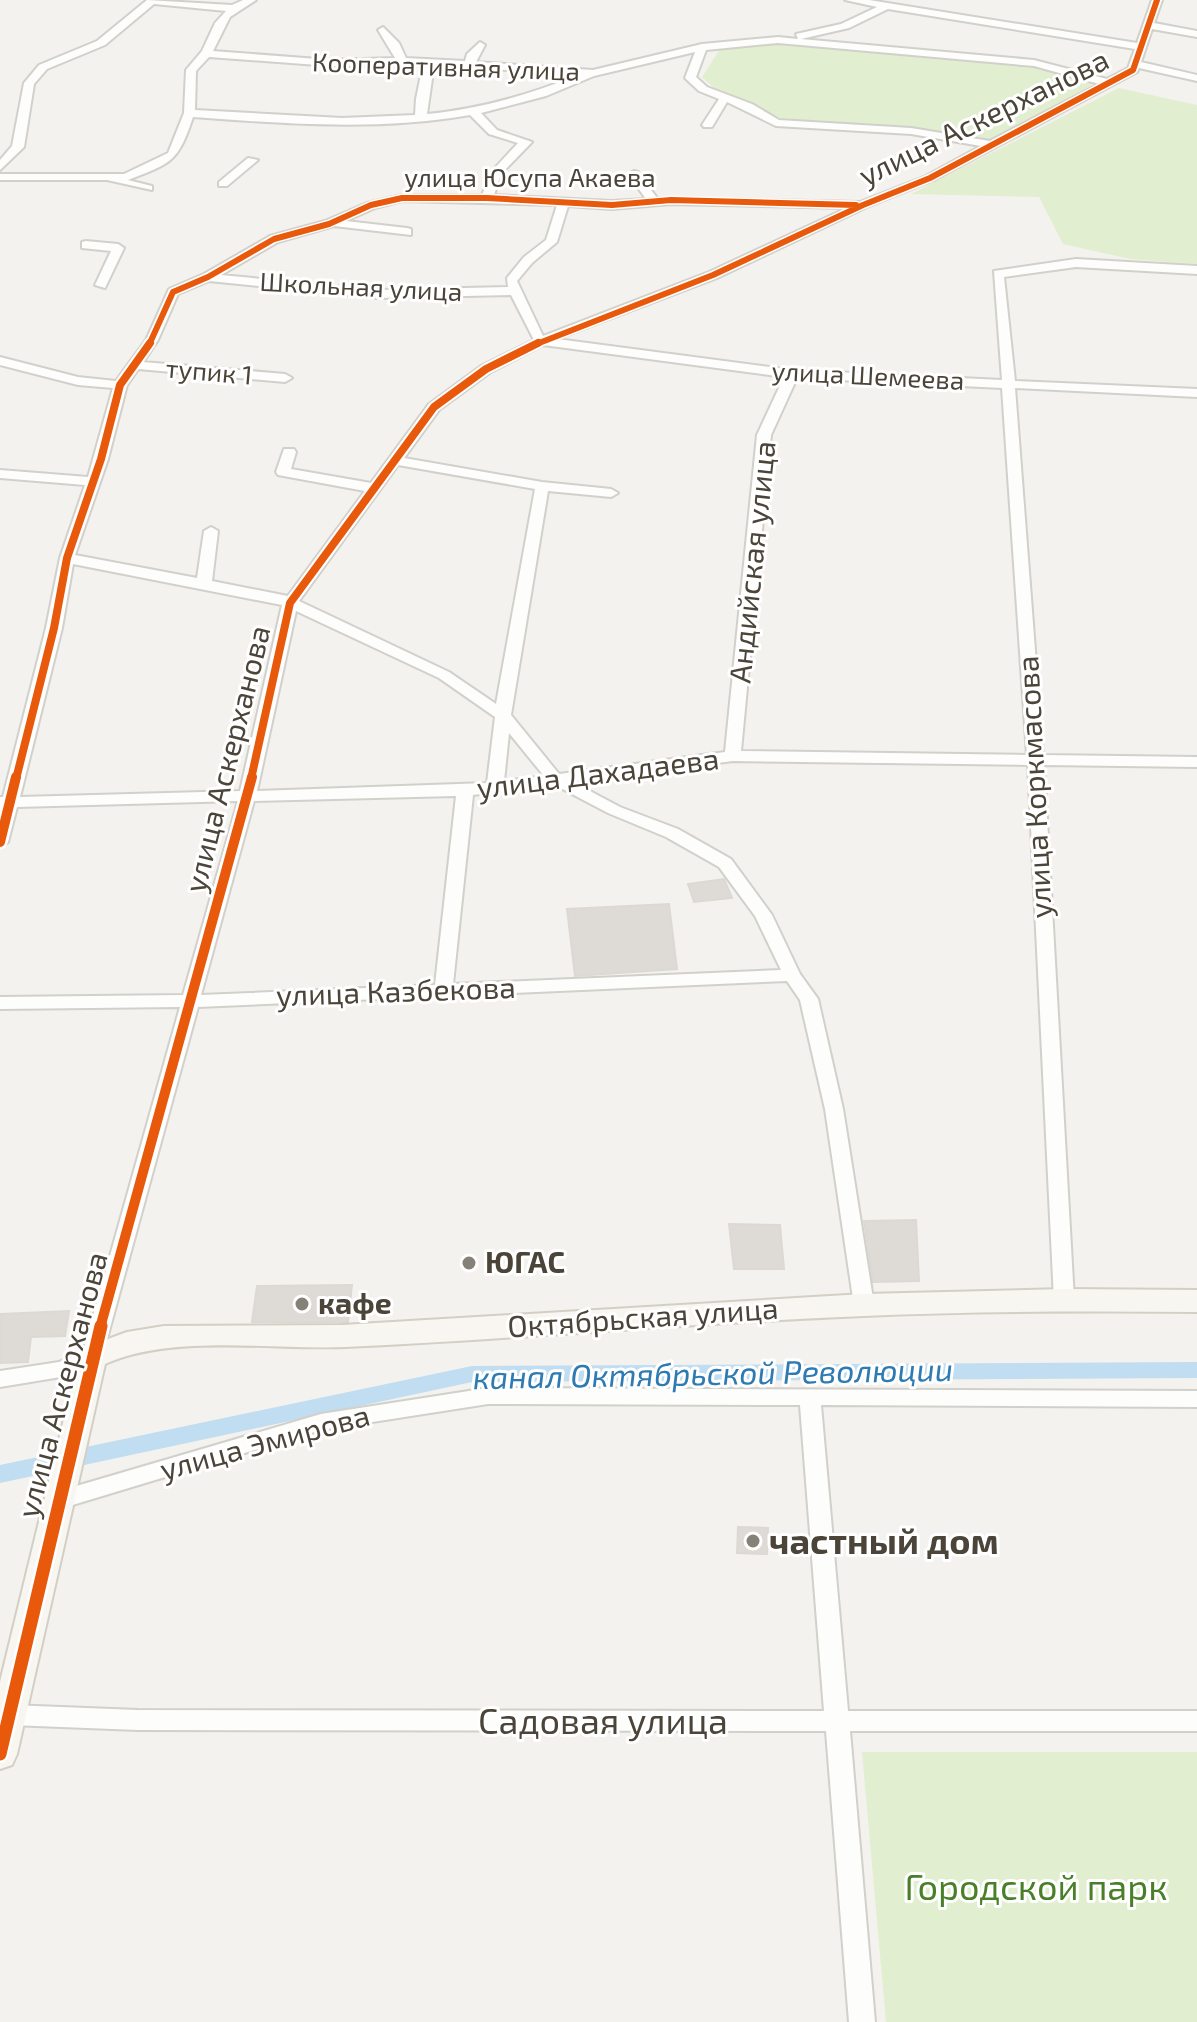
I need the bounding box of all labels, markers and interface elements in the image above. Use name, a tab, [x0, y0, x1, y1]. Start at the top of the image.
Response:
street label: улица Аскерханова	[852, 40, 1114, 193]
street label: Кооперативная улица	[312, 45, 581, 87]
street label: улица Юсупа Акаева	[404, 161, 656, 193]
street label: Школьная улица	[259, 265, 463, 307]
street label: тупик 1	[164, 351, 254, 391]
street label: улица Шемеева	[771, 354, 965, 396]
street label: Андийская улица	[720, 439, 783, 685]
street label: улица Аскерханова	[175, 621, 278, 896]
street label: улица Коркмасова	[1008, 655, 1059, 919]
street label: улица Дахадаева	[475, 739, 721, 806]
street label: улица Казбекова	[276, 968, 516, 1013]
place label: ЮГАС	[485, 1243, 565, 1279]
street label: улица Аскерханова	[8, 1248, 115, 1522]
marker: ЮГАС	[460, 1254, 478, 1272]
place label: кафе	[318, 1284, 392, 1320]
street label: Октябрьская улица	[506, 1289, 780, 1344]
marker: кафе	[293, 1295, 311, 1313]
water label: канал Октябрьской Революции	[473, 1349, 953, 1395]
street label: улица Эмирова	[156, 1396, 374, 1487]
place label: частный дом	[769, 1518, 999, 1561]
marker: частный дом	[744, 1532, 762, 1550]
street label: Садовая улица	[478, 1698, 728, 1742]
park label: Городской парк	[904, 1864, 1168, 1907]

